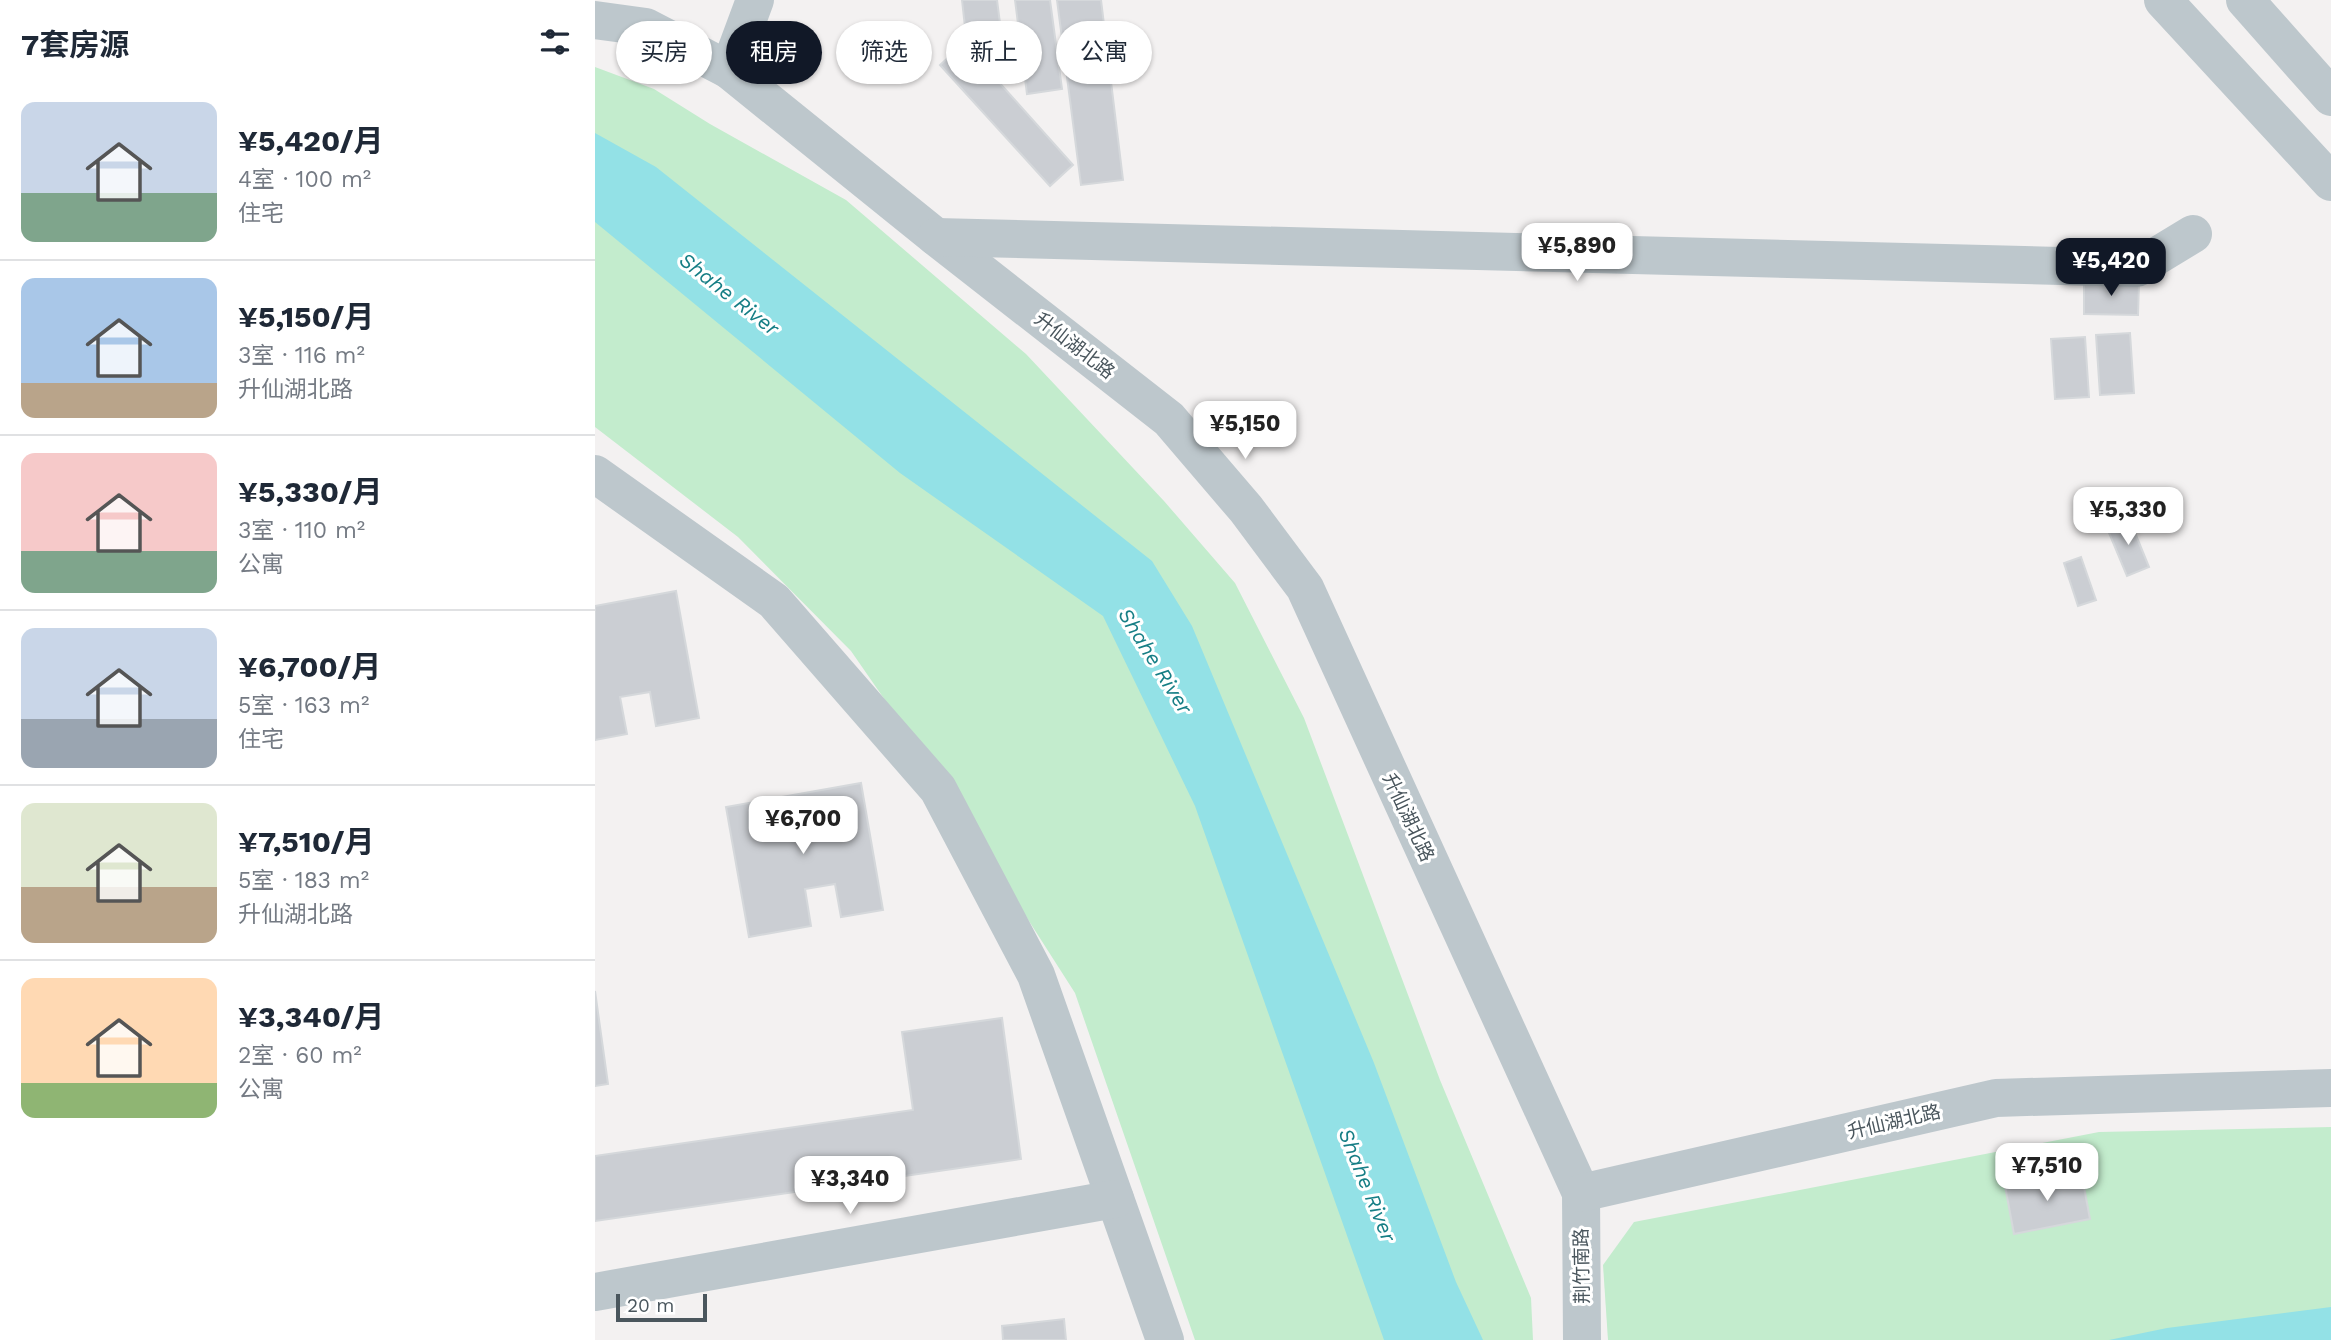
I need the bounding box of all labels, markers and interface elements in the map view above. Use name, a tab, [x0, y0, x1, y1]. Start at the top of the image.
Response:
chip: 买房	[616, 21, 712, 84]
chip: 租房	[726, 21, 822, 84]
chip: 筛选	[836, 21, 932, 84]
chip: 新上	[946, 21, 1042, 84]
chip: 公寓	[1056, 21, 1152, 84]
icon: filters	[536, 23, 574, 61]
text: 7套房源	[21, 27, 129, 62]
text: ¥5,420/月	[238, 123, 384, 158]
icon: home	[77, 130, 161, 214]
text: 4室 · 100 m²	[238, 166, 371, 193]
text: 住宅	[238, 200, 284, 227]
pin: ¥5,890	[1520, 224, 1634, 283]
text: ¥5,890	[1538, 232, 1616, 259]
pin: ¥5,420	[2054, 238, 2168, 298]
water label: Shahe River	[674, 247, 785, 341]
text: ¥5,420	[2072, 247, 2150, 274]
text: ¥5,150/月	[238, 299, 374, 334]
icon: home	[77, 306, 161, 390]
street label: 升仙湖北路	[1030, 307, 1119, 384]
text: 3室 · 116 m²	[238, 342, 365, 369]
text: 升仙湖北路	[238, 376, 353, 403]
pin: ¥5,150	[1188, 402, 1302, 461]
text: ¥5,150	[1209, 410, 1281, 437]
text: ¥5,330/月	[238, 474, 382, 509]
icon: home	[77, 481, 161, 565]
pin: ¥5,330	[2071, 488, 2185, 547]
text: ¥5,330	[2089, 496, 2167, 523]
text: 3室 · 110 m²	[238, 517, 365, 544]
text: 公寓	[238, 551, 284, 578]
water label: Shahe River	[1113, 603, 1198, 719]
text: ¥6,700/月	[238, 649, 381, 684]
icon: home	[77, 656, 161, 740]
text: 5室 · 163 m²	[238, 692, 369, 719]
text: 住宅	[238, 726, 284, 753]
street label: 升仙湖北路	[1378, 769, 1439, 865]
pin: ¥6,700	[746, 796, 860, 856]
text: ¥6,700	[765, 805, 841, 832]
text: ¥7,510/月	[238, 824, 374, 859]
icon: home	[77, 831, 161, 915]
text: 5室 · 183 m²	[238, 867, 369, 894]
text: 升仙湖北路	[238, 901, 353, 928]
text: ¥3,340/月	[238, 999, 384, 1034]
icon: home	[77, 1006, 161, 1090]
text: 2室 · 60 m²	[238, 1042, 362, 1069]
text: 公寓	[238, 1076, 284, 1103]
street label: 升仙湖北路	[1845, 1100, 1943, 1143]
water label: Shahe River	[1333, 1124, 1402, 1246]
pin: ¥7,510	[1990, 1144, 2104, 1203]
text: ¥7,510	[2011, 1152, 2083, 1179]
pin: ¥3,340	[793, 1156, 907, 1216]
text: ¥3,340	[811, 1165, 889, 1192]
street label: 荆竹南路	[1569, 1228, 1594, 1304]
scale bar	[616, 1291, 707, 1323]
text: 20 m	[627, 1294, 674, 1317]

